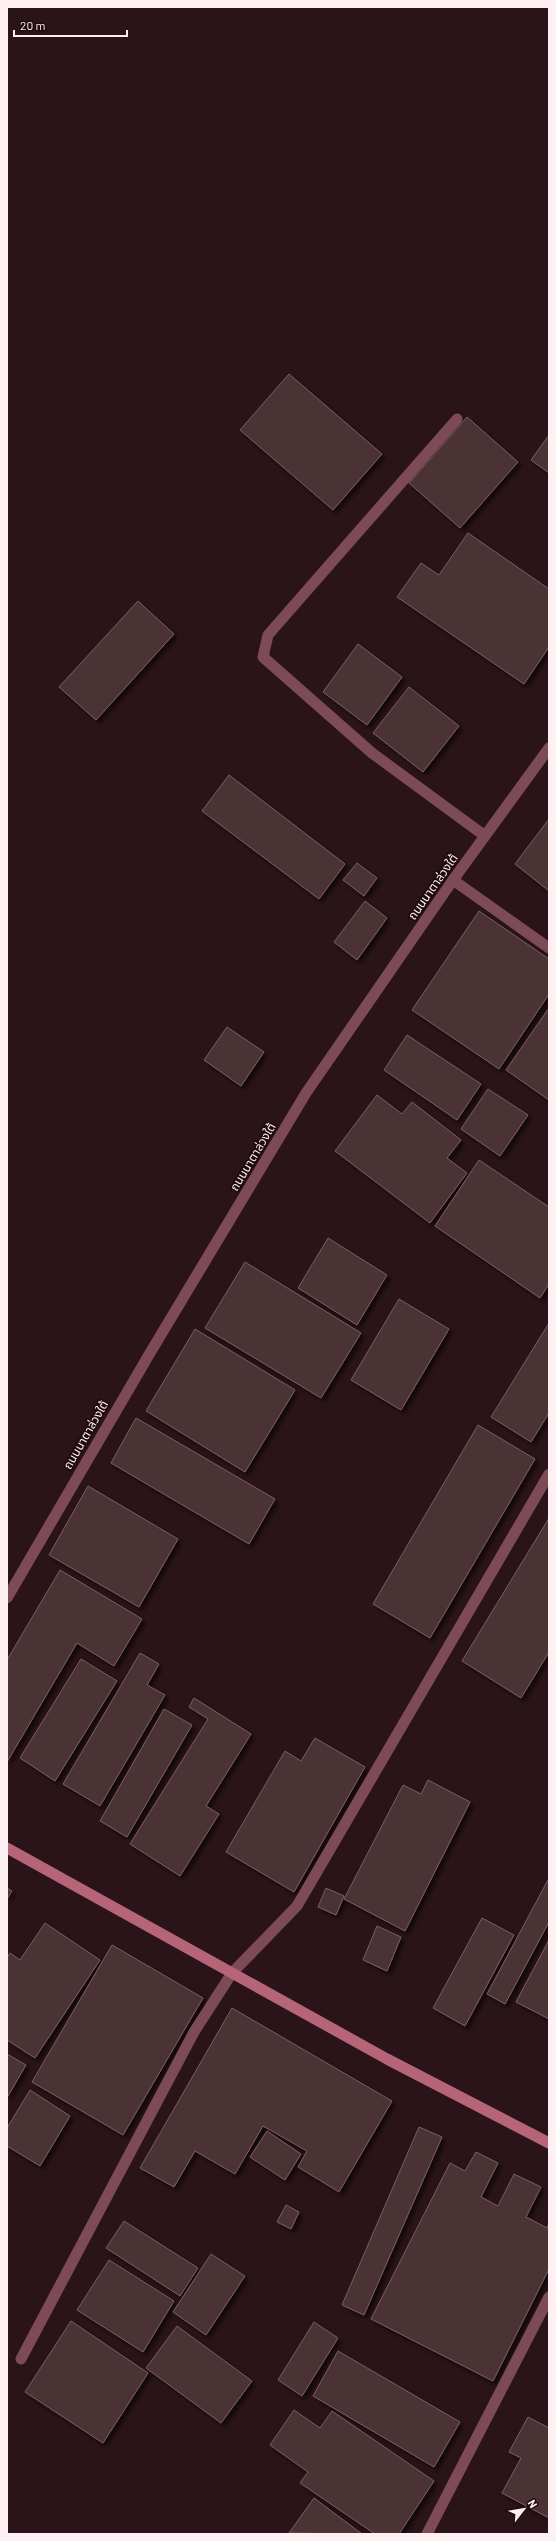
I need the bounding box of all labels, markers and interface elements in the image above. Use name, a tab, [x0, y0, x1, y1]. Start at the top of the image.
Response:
scale bar	[14, 12, 127, 38]
text: 20 m	[20, 18, 46, 32]
street label: ถนนนาตาล่วงใต้	[404, 851, 460, 922]
street label: ถนนนาตาล่วงใต้	[226, 1120, 278, 1193]
street label: ถนนนาตาล่วงใต้	[60, 1398, 110, 1471]
north arrow	[504, 2489, 544, 2529]
text: N	[526, 2497, 540, 2510]

